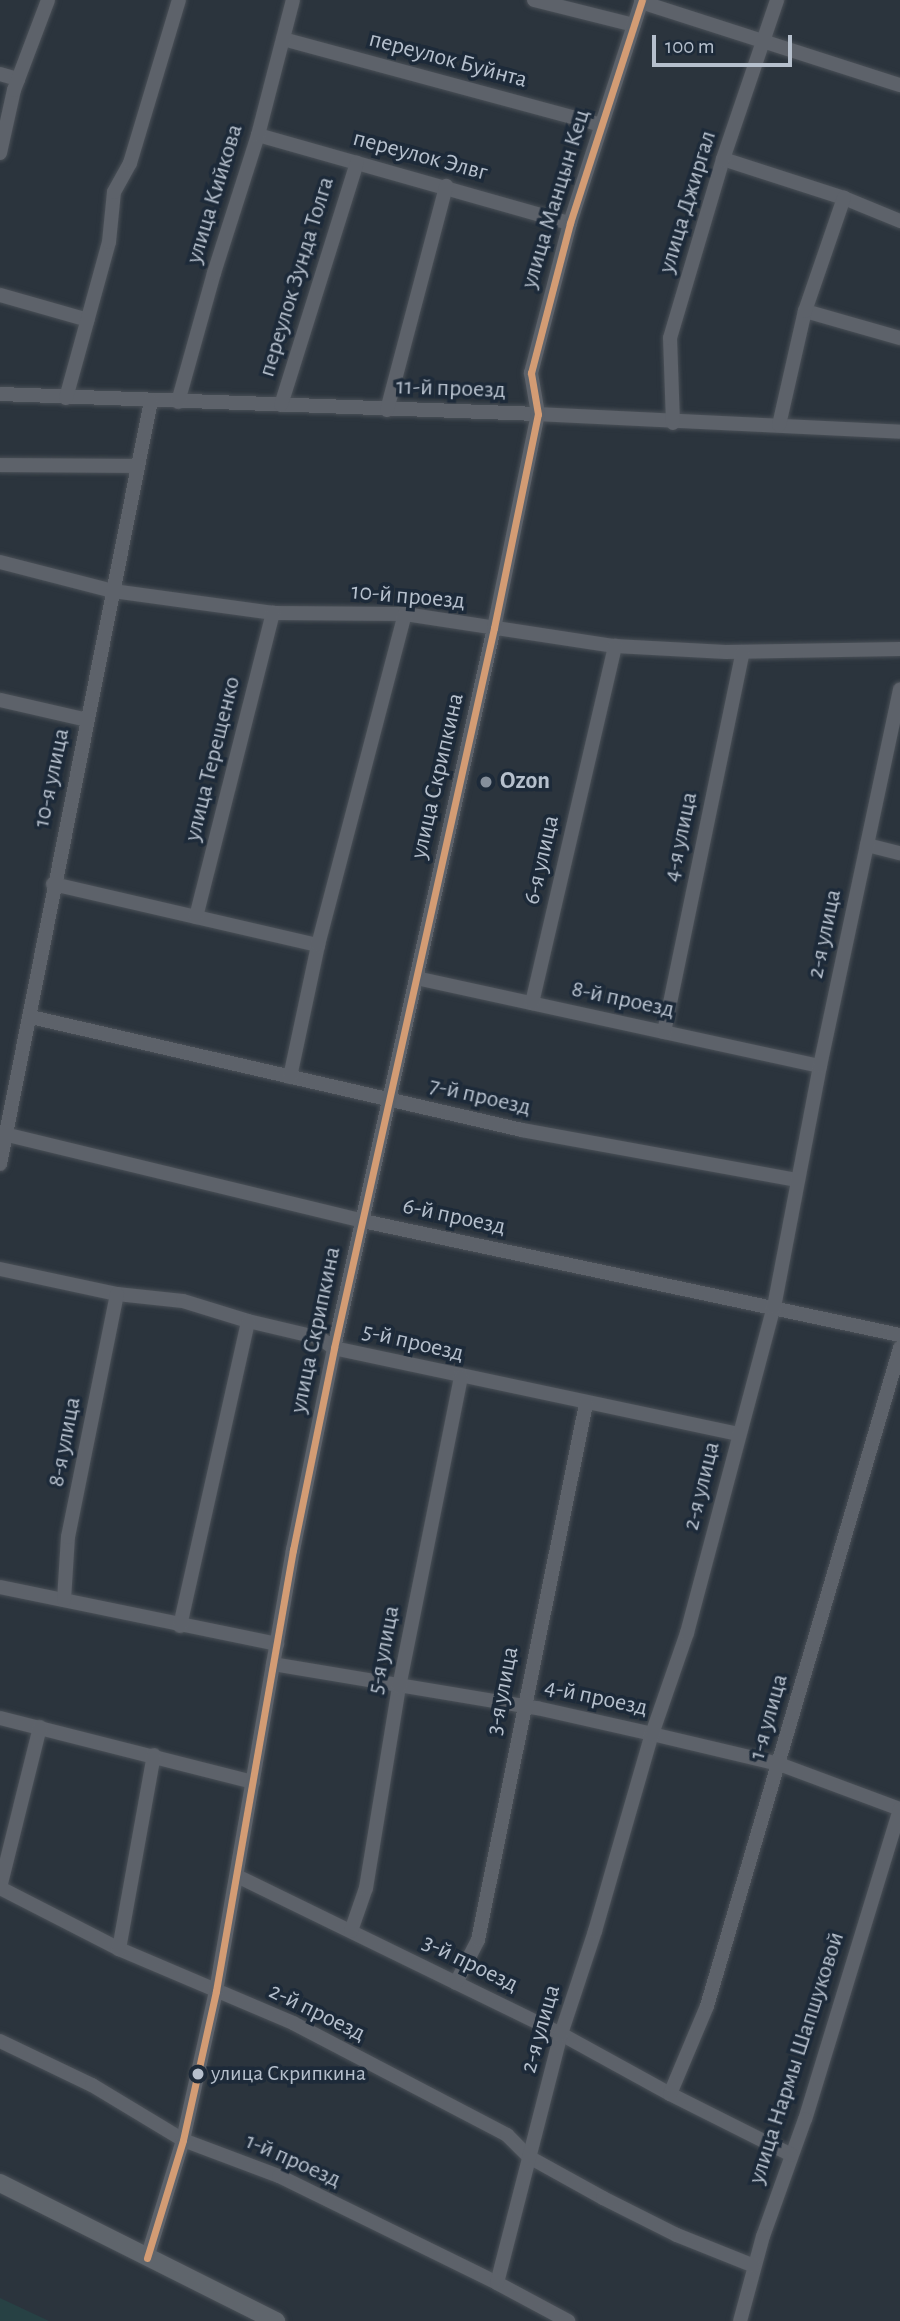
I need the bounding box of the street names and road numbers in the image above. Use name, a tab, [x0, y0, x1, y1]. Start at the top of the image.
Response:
street label: переулок Буйнта	[366, 25, 530, 95]
street label: улица Манцын Кец	[515, 106, 597, 292]
street label: улица Кийкова	[180, 121, 250, 267]
street label: переулок Элвг	[350, 124, 490, 188]
street label: улица Джиргал	[653, 127, 723, 277]
street label: переулок Зунда Толга	[253, 173, 341, 381]
street label: 11-й проезд	[396, 373, 506, 405]
street label: 10-й проезд	[350, 578, 466, 616]
street label: улица Терещенко	[179, 674, 247, 844]
street label: улица Скрипкина	[405, 690, 471, 862]
street label: 10-я улица	[27, 726, 77, 830]
street label: 4-я улица	[657, 790, 705, 884]
street label: 6-я улица	[518, 813, 566, 907]
street label: 2-я улица	[802, 887, 848, 981]
street label: 8-й проезд	[569, 975, 677, 1025]
street label: 7-й проезд	[427, 1071, 533, 1123]
street label: 6-й проезд	[400, 1192, 508, 1242]
street label: улица Скрипкина	[284, 1244, 348, 1416]
street label: 5-й проезд	[360, 1317, 466, 1369]
street label: 8-я улица	[42, 1395, 88, 1489]
street label: 2-я улица	[677, 1439, 727, 1533]
street label: 5-я улица	[361, 1603, 407, 1697]
street label: 3-я улица	[480, 1644, 526, 1738]
street label: 1-я улица	[743, 1671, 795, 1763]
street label: 4-й проезд	[542, 1673, 650, 1723]
street label: 3-й проезд	[417, 1928, 523, 2000]
street label: улица Нармы Шапшуковой	[743, 1929, 851, 2187]
street label: 2-й проезд	[264, 1977, 370, 2049]
street label: 2-я улица	[515, 1982, 567, 2076]
street label: 1-й проезд	[241, 2127, 345, 2195]

